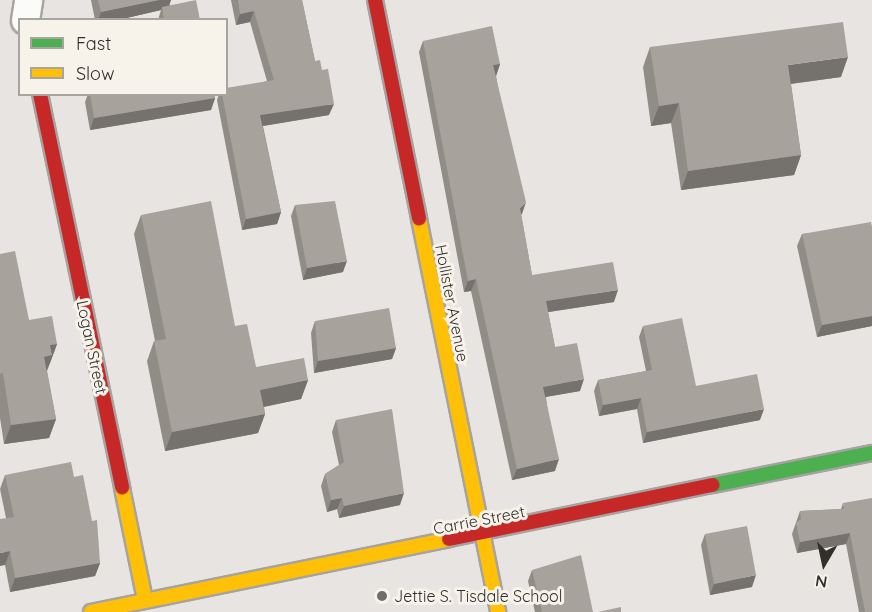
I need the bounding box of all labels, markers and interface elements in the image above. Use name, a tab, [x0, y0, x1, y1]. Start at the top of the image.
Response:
legend	[18, 18, 228, 96]
text: Fast	[76, 32, 111, 55]
text: Slow	[76, 62, 114, 85]
street label: Hollister Avenue	[431, 243, 473, 363]
street label: Logan Street	[73, 298, 111, 396]
street label: Carrie Street	[432, 502, 526, 538]
north arrow	[794, 534, 854, 594]
text: N	[814, 571, 829, 593]
place label: Jettie S. Tisdale School	[394, 586, 562, 606]
marker: Jettie S. Tisdale School	[375, 589, 389, 603]

